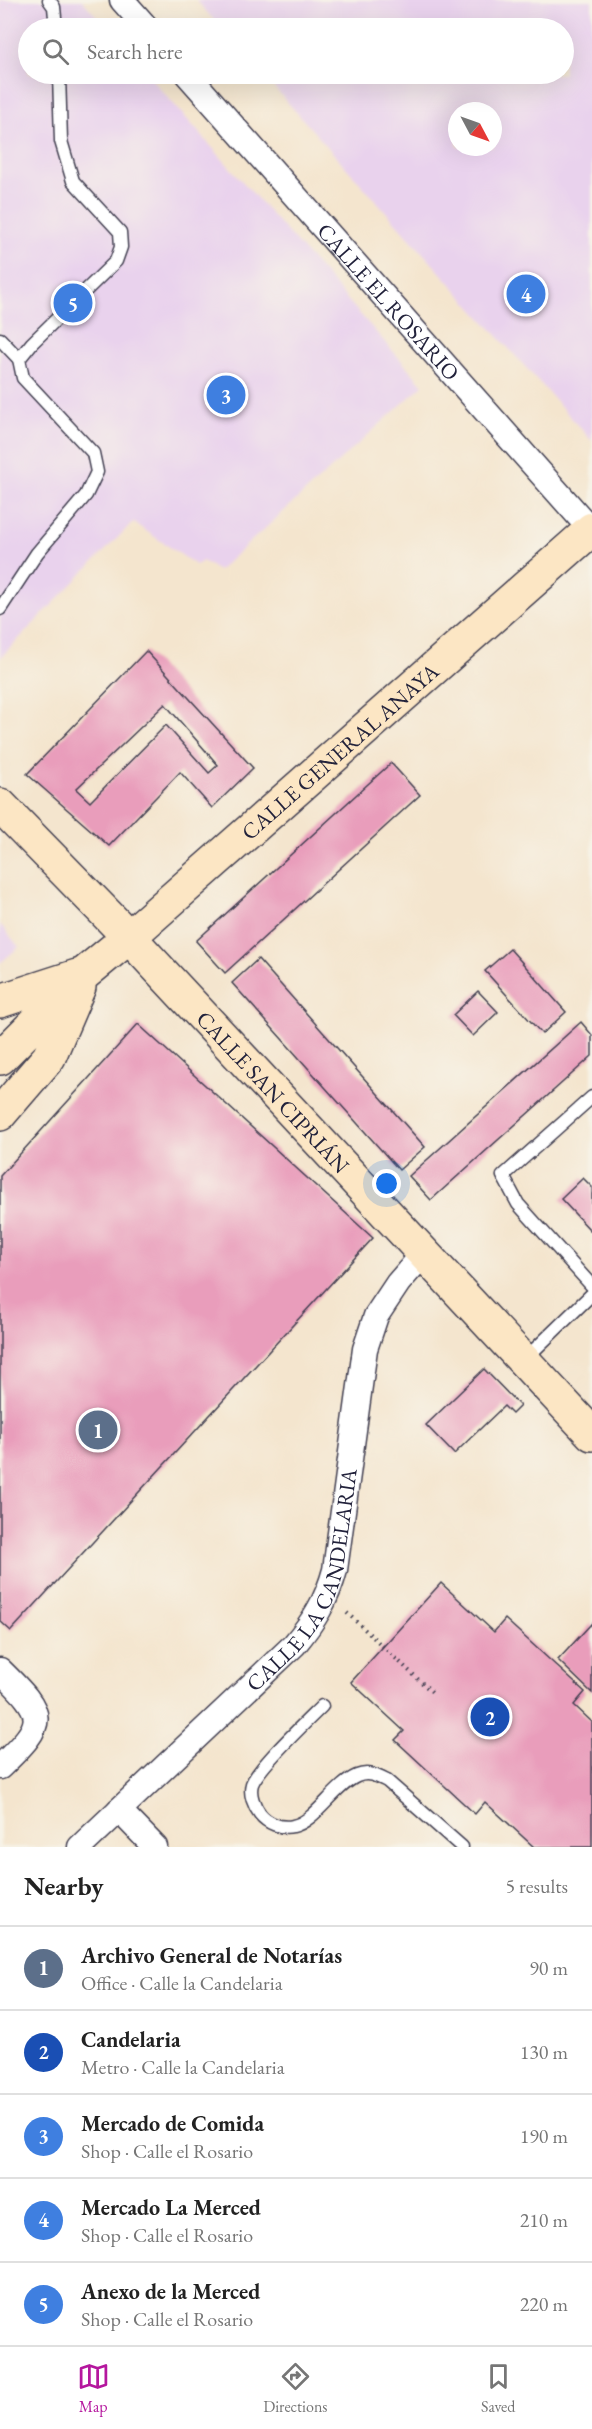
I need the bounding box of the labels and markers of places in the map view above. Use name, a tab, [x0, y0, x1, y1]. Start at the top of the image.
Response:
pin: 4	[506, 272, 546, 316]
pin: 5	[54, 280, 92, 326]
pin: 3	[206, 372, 246, 418]
pin: 1	[78, 1408, 118, 1452]
pin: 2	[470, 1694, 510, 1740]

